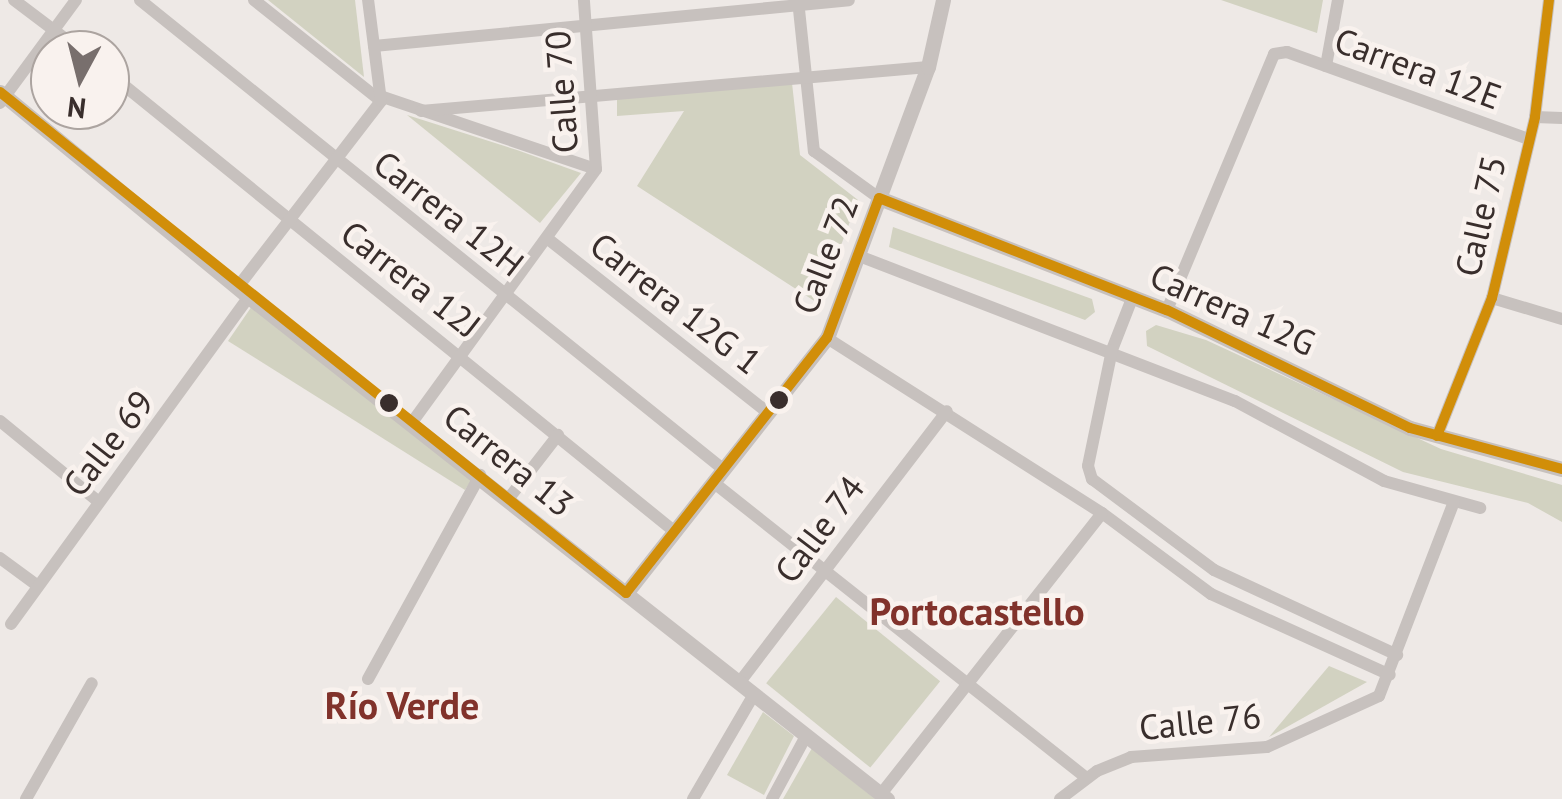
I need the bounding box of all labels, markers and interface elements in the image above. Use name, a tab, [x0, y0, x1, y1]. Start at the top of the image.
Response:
street label: Carrera 12E	[1329, 19, 1507, 117]
street label: Calle 70	[536, 29, 586, 155]
north arrow	[30, 30, 130, 130]
text: N	[65, 89, 88, 128]
street label: Carrera 12H	[366, 141, 532, 285]
street label: Calle 75	[1446, 152, 1514, 280]
street label: Calle 72	[783, 190, 867, 320]
street label: Carrera 12J	[333, 212, 489, 346]
street label: Carrera 12G 1	[582, 223, 770, 383]
street label: Carrera 12G	[1144, 254, 1322, 364]
street label: Calle 69	[54, 382, 162, 504]
unlabelled marker	[769, 390, 789, 410]
unlabelled marker	[379, 393, 399, 413]
street label: Carrera 13	[436, 395, 582, 525]
street label: Calle 74	[765, 467, 873, 591]
district label: Portocastello	[869, 588, 1085, 634]
district label: Río Verde	[324, 682, 480, 728]
street label: Calle 76	[1137, 694, 1263, 748]

